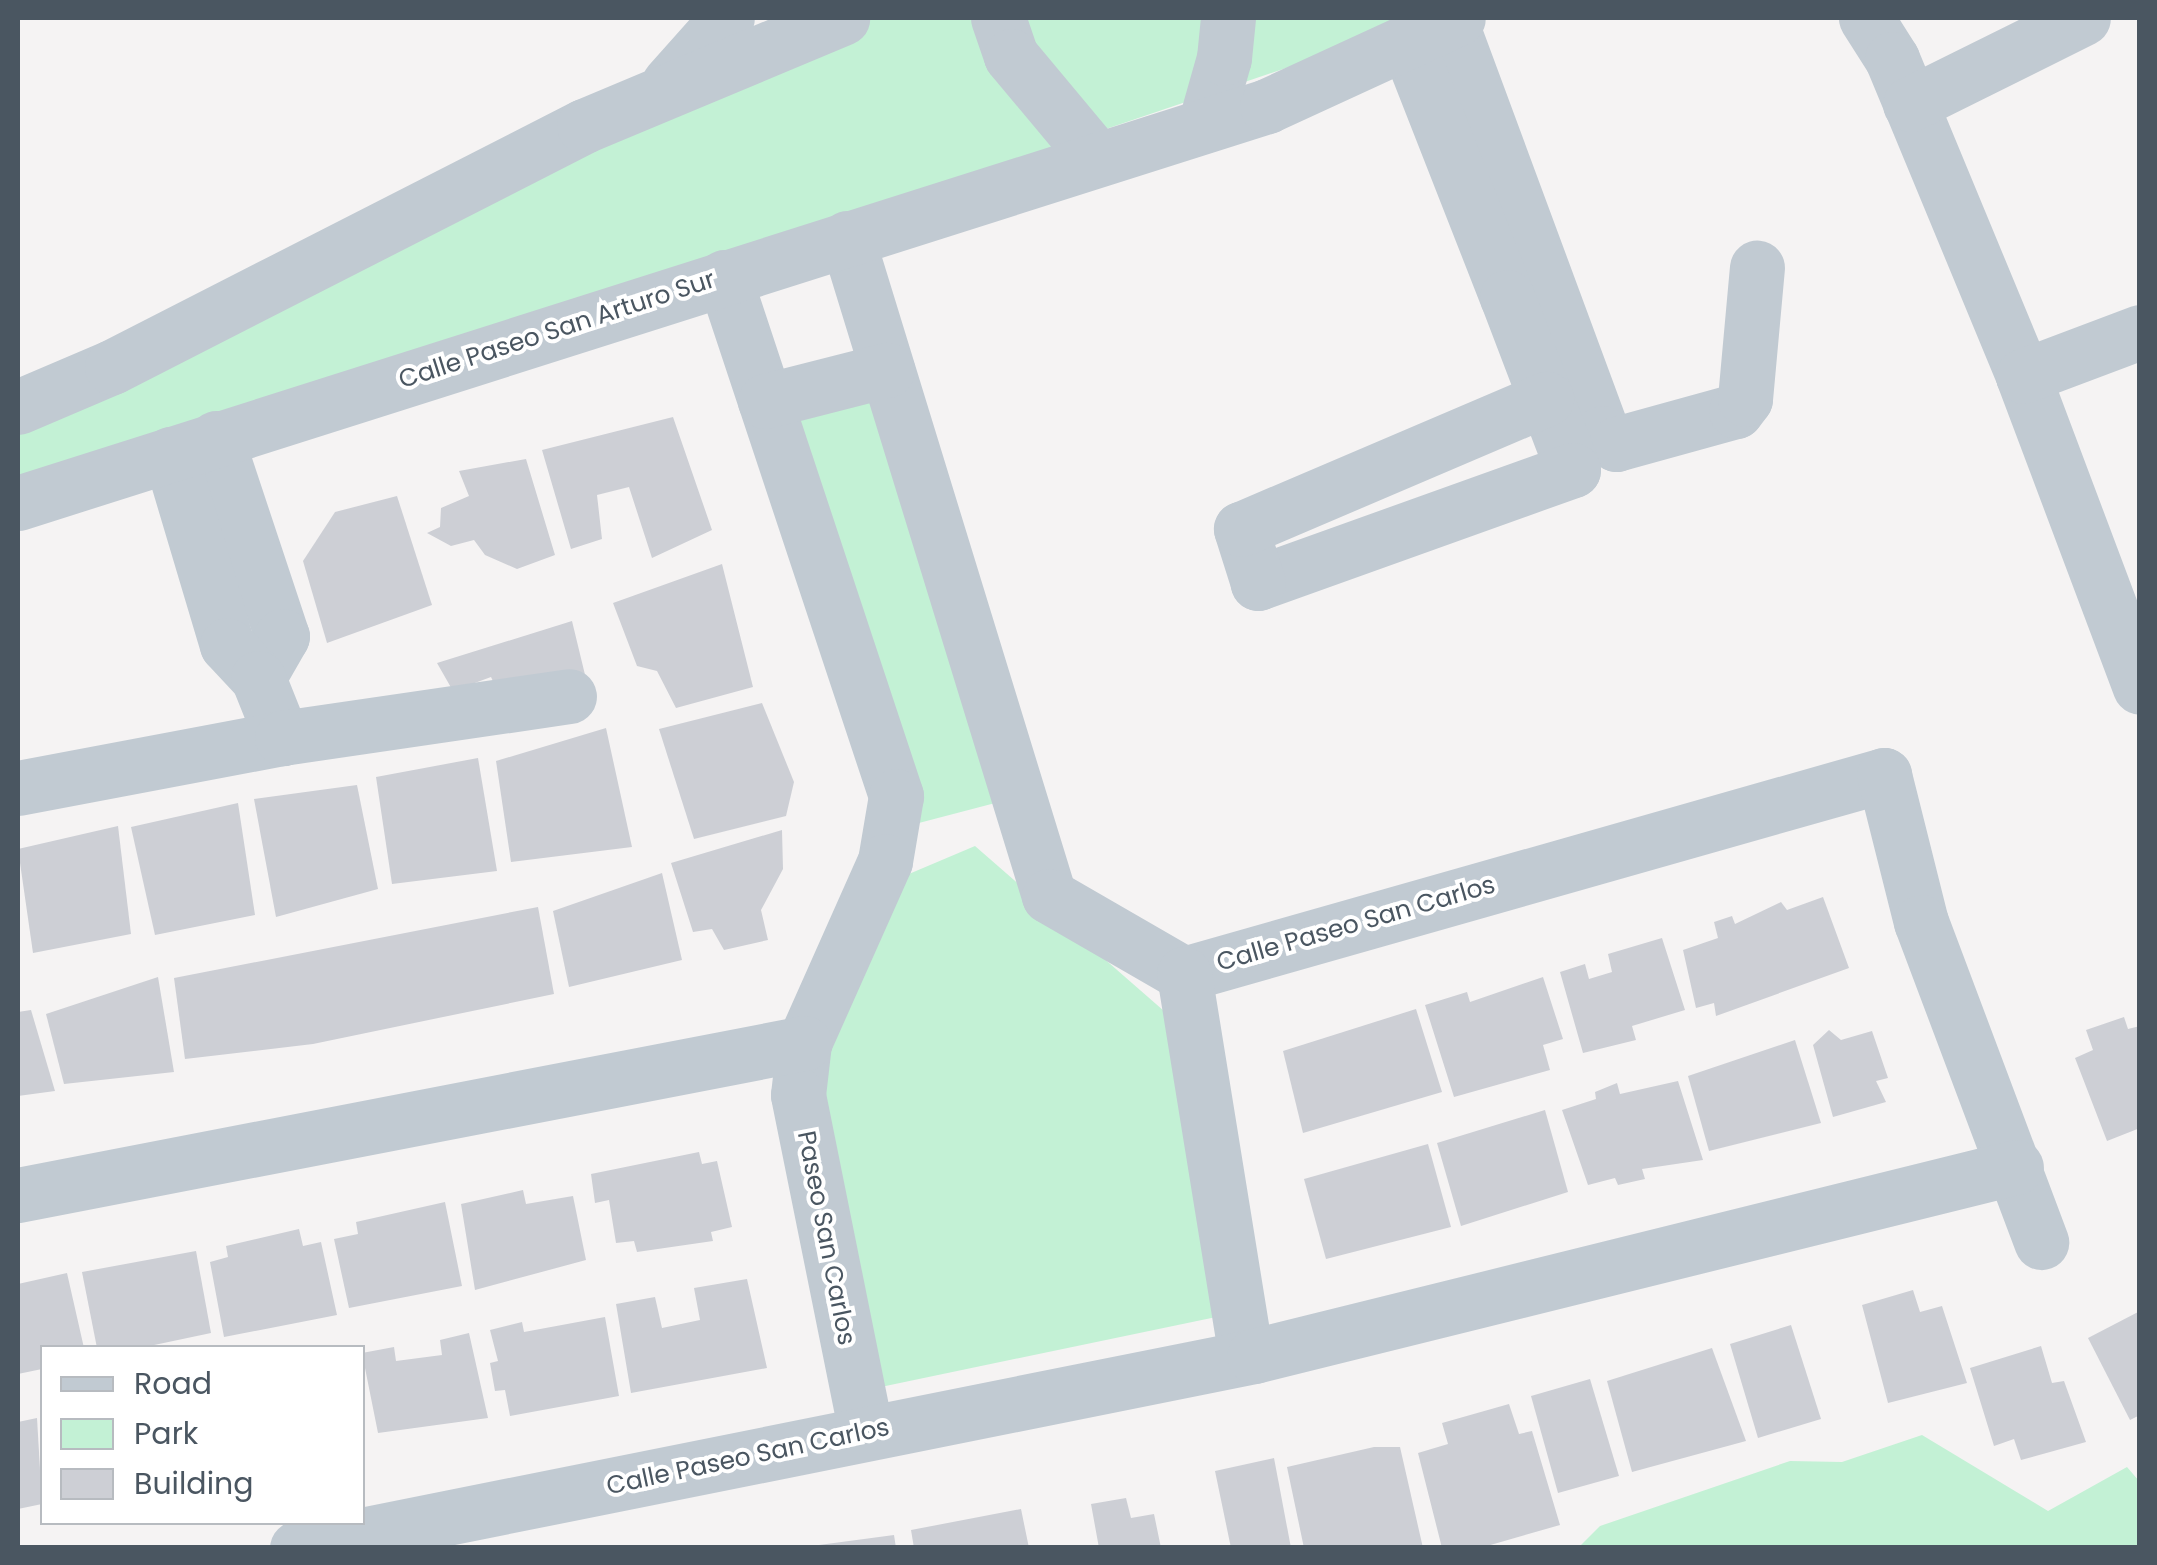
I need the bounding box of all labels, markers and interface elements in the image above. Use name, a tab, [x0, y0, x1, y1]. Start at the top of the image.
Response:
street label: Calle Paseo San Arturo Sur	[395, 265, 719, 395]
street label: Calle Paseo San Carlos	[1213, 870, 1499, 978]
street label: Paseo San Carlos	[791, 1128, 861, 1348]
legend	[40, 1345, 365, 1525]
text: Road	[134, 1362, 212, 1405]
text: Park	[134, 1412, 198, 1455]
street label: Calle Paseo San Carlos	[604, 1412, 892, 1502]
text: Building	[134, 1462, 254, 1505]

